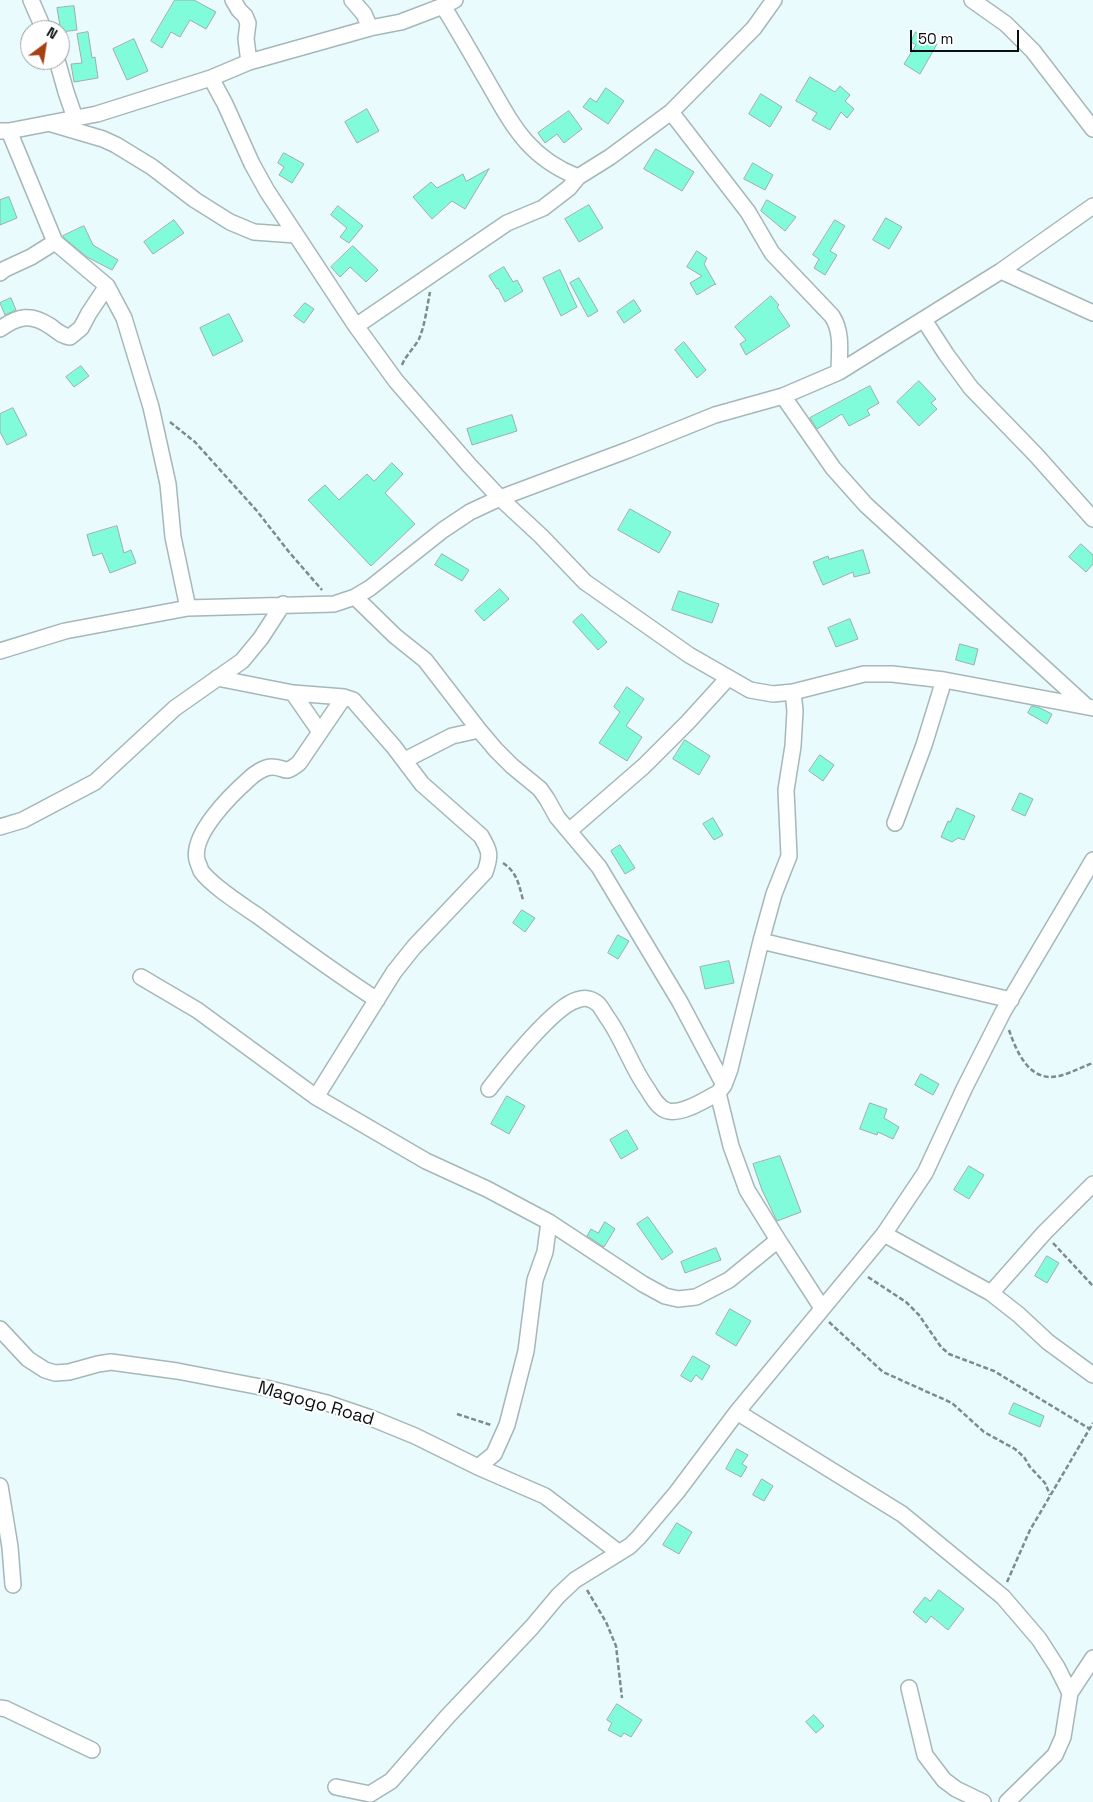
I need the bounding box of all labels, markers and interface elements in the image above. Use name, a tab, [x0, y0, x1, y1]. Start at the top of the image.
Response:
north arrow	[20, 20, 70, 70]
scale bar	[913, 20, 1022, 52]
text: N	[44, 23, 61, 43]
text: 50 m	[918, 29, 953, 48]
street label: Magogo Road	[255, 1377, 377, 1431]

